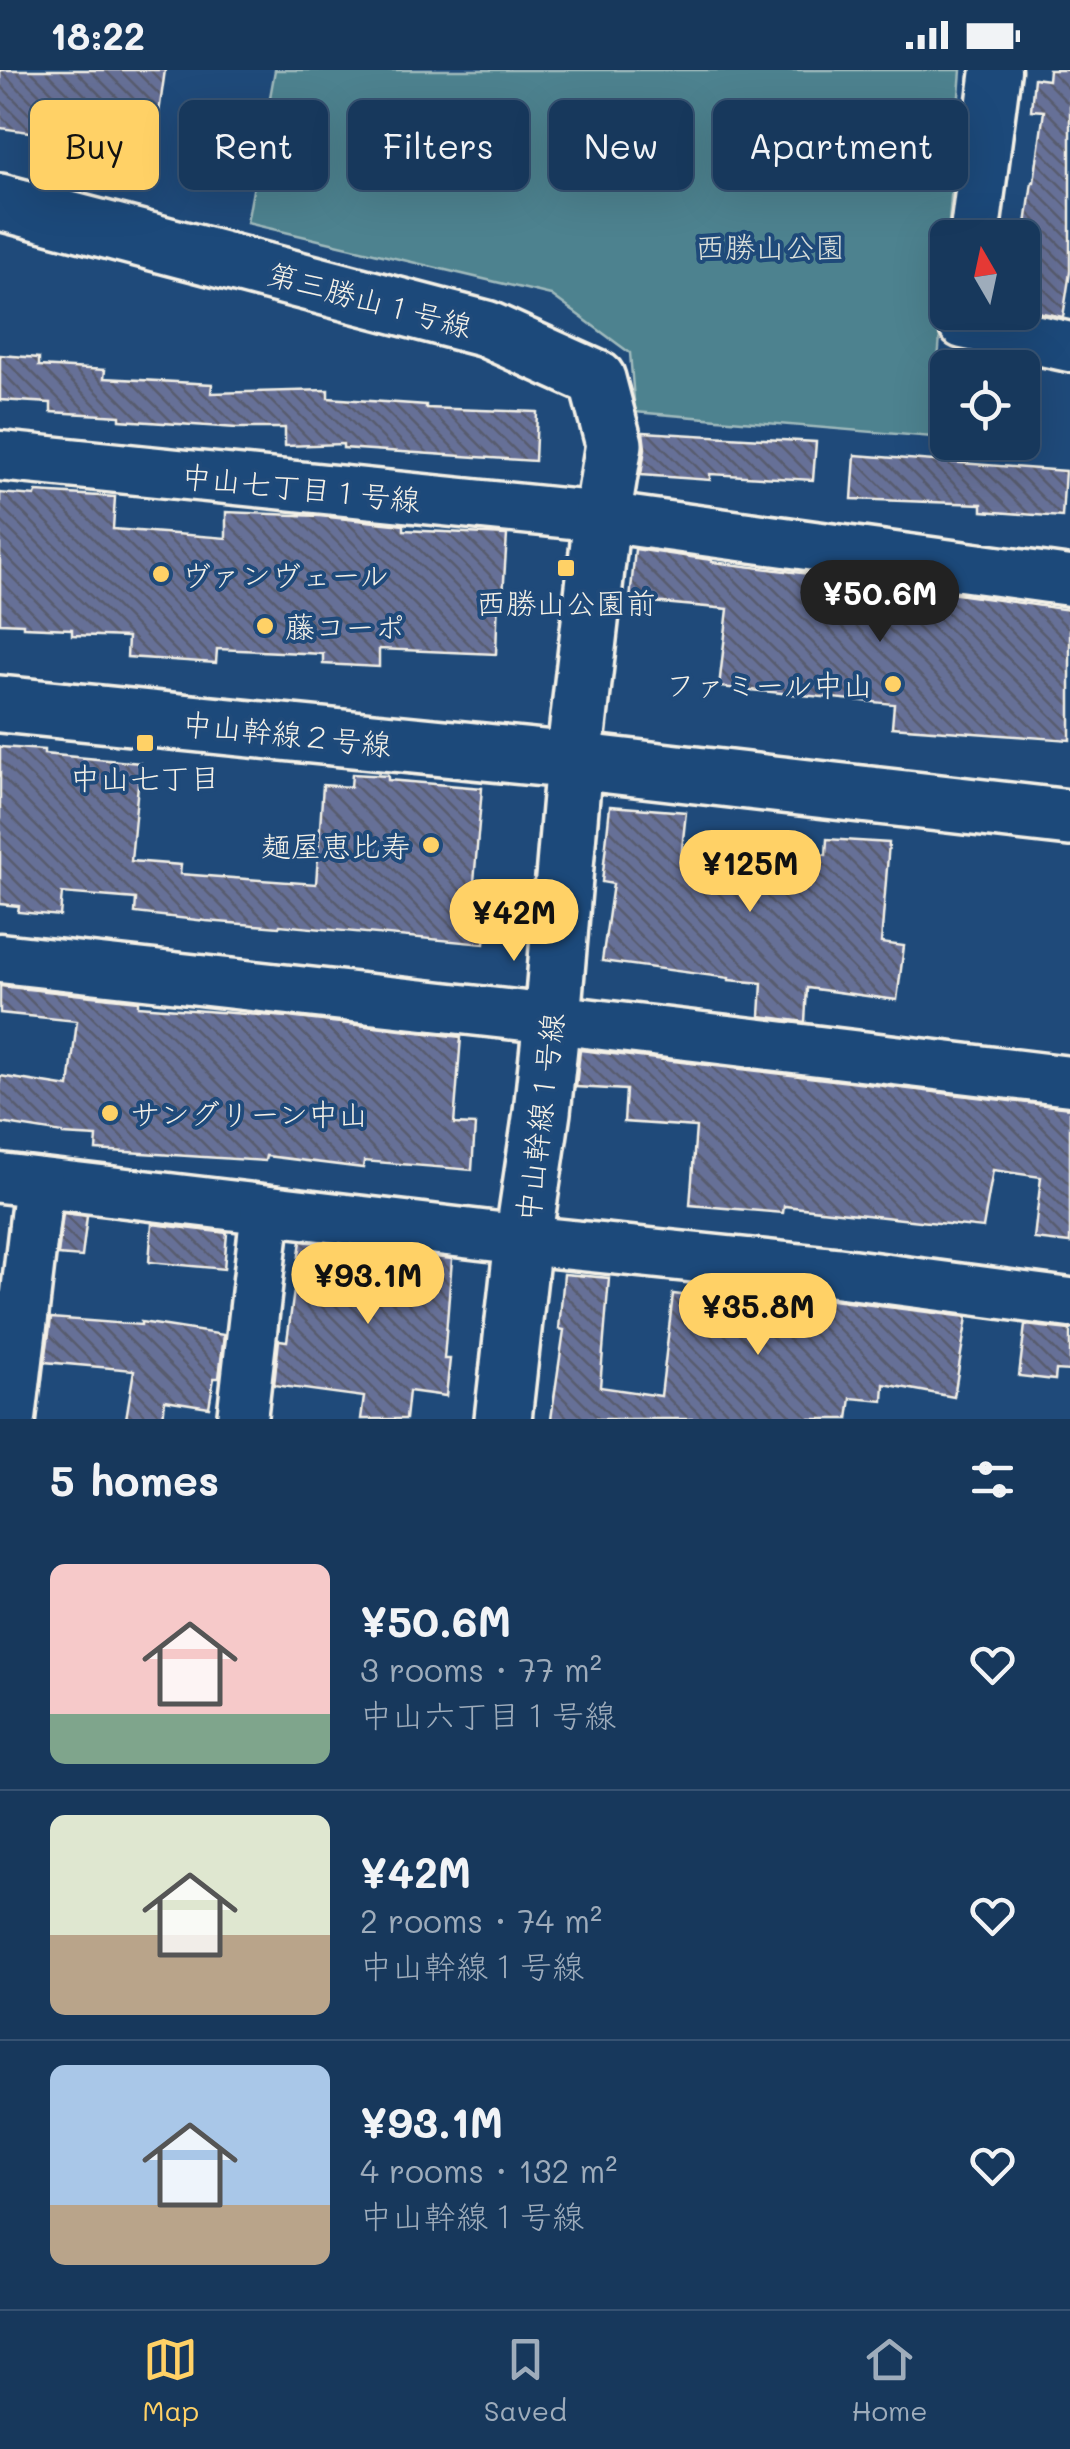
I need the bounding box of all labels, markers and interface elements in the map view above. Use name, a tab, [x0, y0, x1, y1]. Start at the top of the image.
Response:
text: 18:22	[50, 10, 145, 60]
chip: Buy	[30, 100, 159, 190]
chip: Rent	[179, 100, 328, 190]
chip: Filters	[348, 100, 529, 190]
chip: New	[549, 100, 693, 190]
chip: Apartment	[713, 100, 968, 190]
north arrow	[930, 220, 1040, 330]
map controls	[930, 220, 1040, 460]
park label: 西勝山公園	[695, 226, 845, 266]
street label: 第三勝山１号線	[263, 253, 477, 345]
button: locate	[930, 350, 1040, 460]
street label: 中山七丁目１号線	[180, 455, 422, 519]
place label: ヴァンヴェール	[181, 554, 389, 594]
marker: 西勝山公園前	[555, 557, 577, 579]
pin: ¥50.6M	[799, 560, 961, 645]
marker: ヴァンヴェール	[150, 563, 172, 585]
text: ¥50.6M	[822, 571, 938, 613]
place label: 西勝山公園前	[476, 582, 656, 622]
place label: 藤コーポ	[285, 606, 405, 646]
marker: 藤コーポ	[254, 615, 276, 637]
place label: ファミール中山	[665, 664, 873, 704]
marker: ファミール中山	[882, 673, 904, 695]
street label: 中山幹線２号線	[180, 702, 394, 764]
marker: 中山七丁目	[134, 732, 156, 754]
place label: 中山七丁目	[70, 757, 220, 797]
place label: 麺屋恵比寿	[261, 825, 411, 865]
pin: ¥125M	[680, 830, 820, 915]
marker: 麺屋恵比寿	[420, 834, 442, 856]
text: ¥125M	[701, 841, 799, 883]
pin: ¥42M	[455, 879, 573, 964]
text: ¥42M	[471, 890, 557, 932]
street label: 中山幹線１号線	[506, 1010, 572, 1224]
place label: サングリーン中山	[130, 1093, 368, 1133]
marker: サングリーン中山	[99, 1102, 121, 1124]
pin: ¥93.1M	[287, 1242, 449, 1327]
text: ¥93.1M	[313, 1253, 423, 1295]
pin: ¥35.8M	[677, 1273, 839, 1358]
text: ¥35.8M	[701, 1284, 815, 1326]
text: 5 homes	[50, 1452, 219, 1507]
icon: filters	[965, 1452, 1020, 1507]
text: ¥50.6M	[360, 1593, 511, 1648]
icon: home	[130, 1604, 250, 1724]
icon: heart	[965, 1637, 1020, 1692]
text: 3 rooms · 77 m²	[360, 1648, 602, 1690]
text: 中山六丁目１号線	[360, 1693, 616, 1735]
text: ¥42M	[360, 1844, 472, 1899]
icon: home	[130, 1855, 250, 1975]
icon: heart	[965, 1888, 1020, 1943]
text: 2 rooms · 74 m²	[360, 1899, 602, 1941]
text: 中山幹線１号線	[360, 1944, 584, 1986]
text: ¥93.1M	[360, 2094, 503, 2149]
icon: home	[130, 2105, 250, 2225]
icon: heart	[965, 2138, 1020, 2193]
text: 4 rooms · 132 m²	[360, 2149, 617, 2191]
text: 中山幹線１号線	[360, 2194, 584, 2236]
tab: Map	[142, 2332, 199, 2428]
tab: Saved	[484, 2332, 567, 2428]
tab: Home	[851, 2332, 928, 2428]

